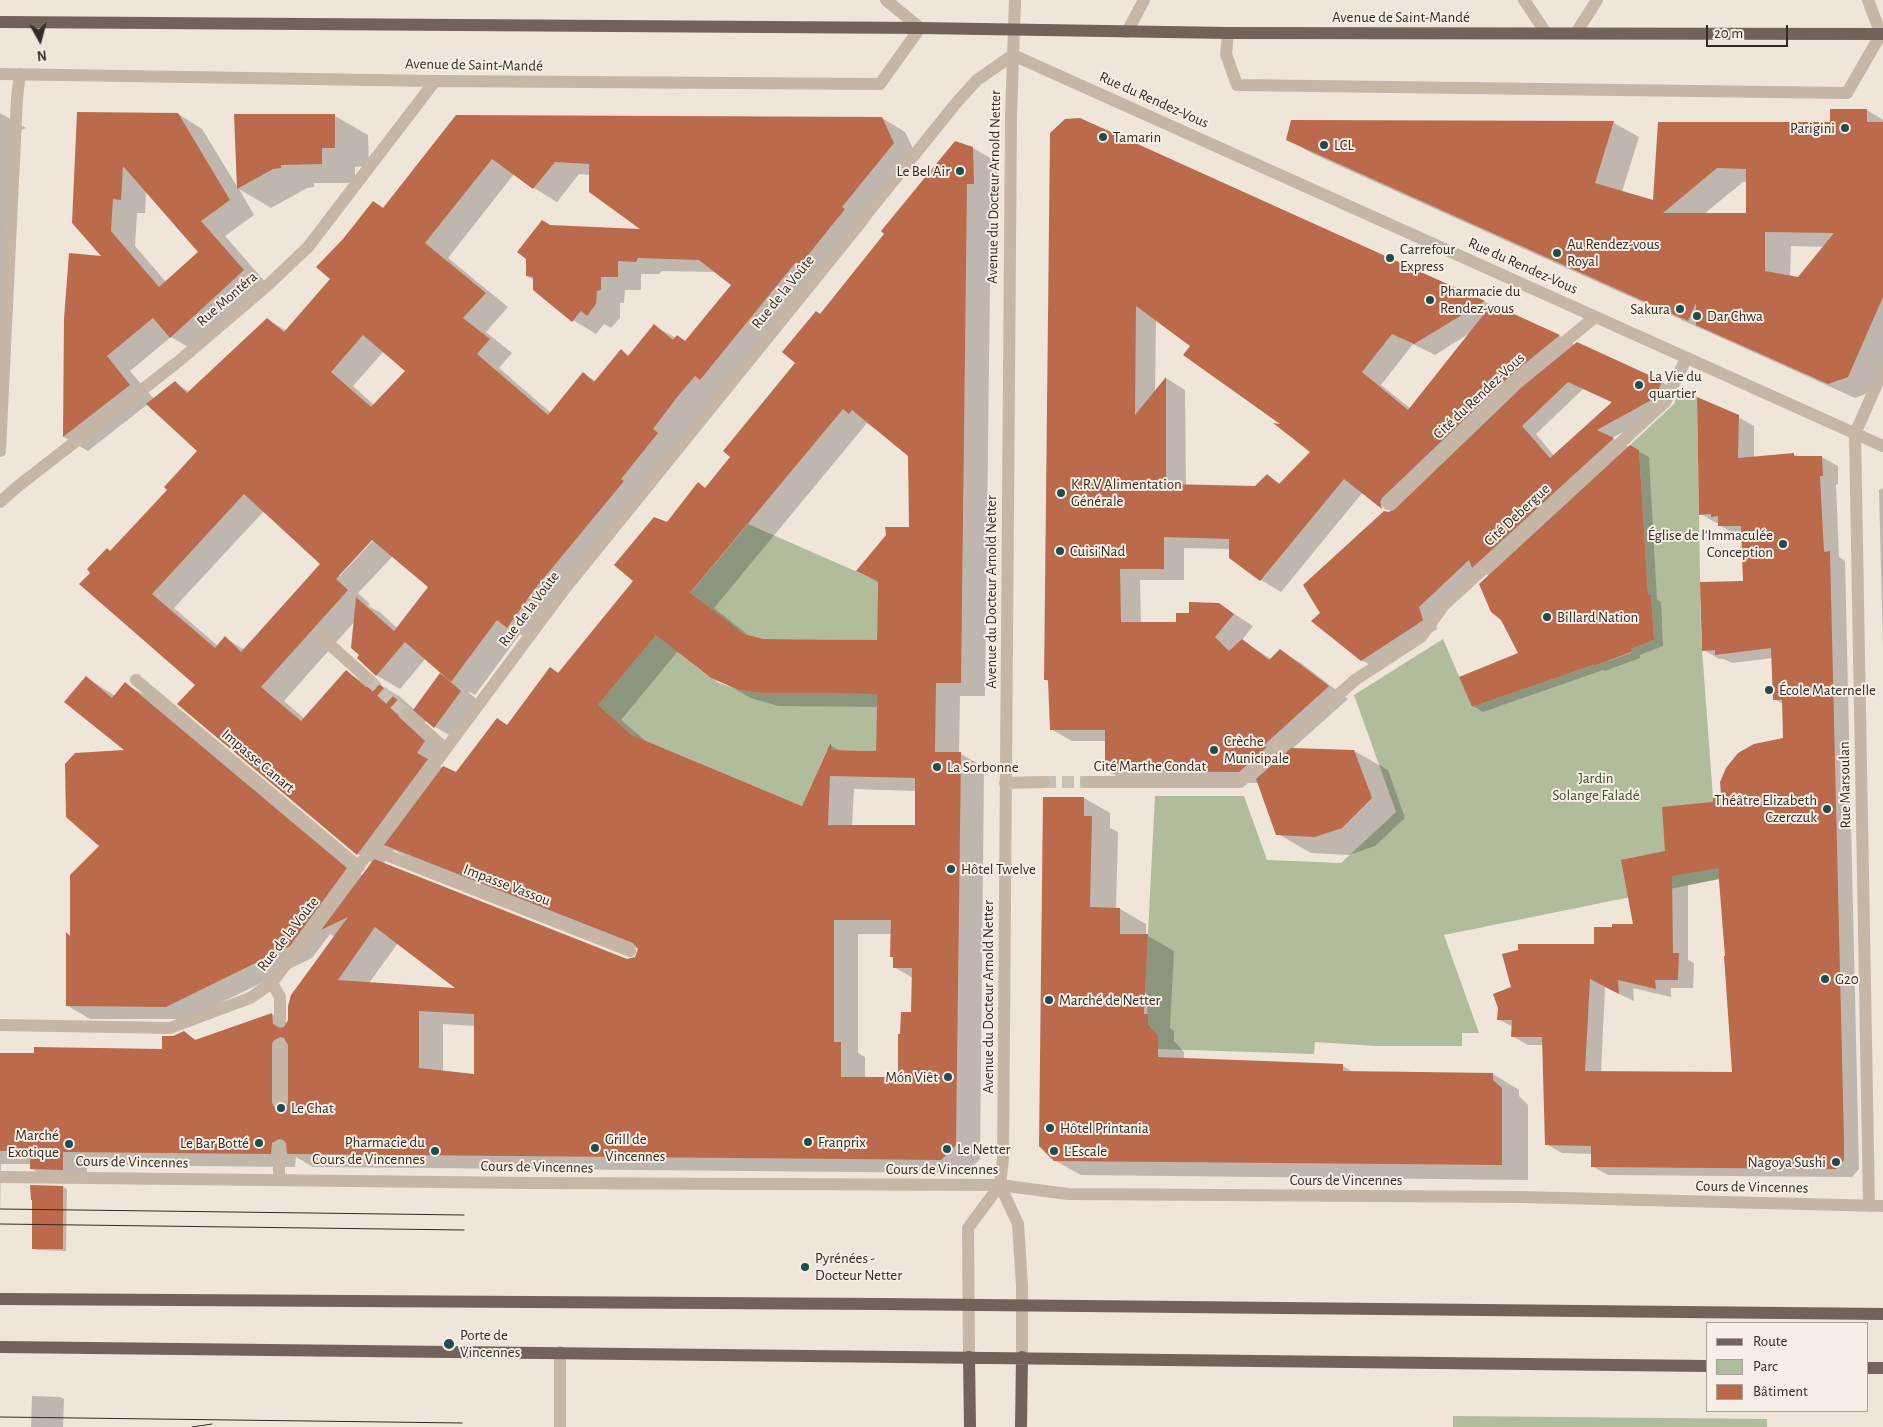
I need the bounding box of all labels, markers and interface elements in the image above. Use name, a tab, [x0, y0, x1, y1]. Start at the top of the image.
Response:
street label: Avenue de Saint-Mandé	[1332, 8, 1470, 26]
north arrow	[15, 15, 65, 65]
scale bar	[1708, 15, 1790, 47]
text: 20 m	[1714, 26, 1743, 41]
text: N	[36, 47, 48, 62]
street label: Avenue de Saint-Mandé	[405, 55, 543, 75]
street label: Rue du Rendez-Vous	[1096, 68, 1212, 132]
street label: Avenue du Docteur Arnold Netter	[983, 90, 1005, 284]
place label: Parigini	[1790, 119, 1835, 137]
marker: Parigini	[1839, 122, 1851, 134]
place label: Tamarin	[1113, 128, 1161, 146]
marker: Tamarin	[1097, 131, 1109, 143]
place label: LCL	[1334, 136, 1354, 154]
marker: LCL	[1318, 139, 1330, 151]
place label: Le Bel Air	[896, 162, 950, 180]
marker: Le Bel Air	[954, 165, 966, 177]
street label: Rue du Rendez-Vous	[1465, 234, 1581, 298]
place label: Au Rendez-vous Royal	[1567, 235, 1660, 270]
place label: Carrefour Express	[1400, 240, 1455, 275]
marker: Au Rendez-vous Royal	[1551, 247, 1563, 259]
street label: Rue de la Voûte	[748, 252, 818, 332]
marker: Carrefour Express	[1384, 252, 1396, 264]
street label: Rue Montéra	[193, 268, 261, 330]
place label: Pharmacie du Rendez-vous	[1440, 282, 1520, 317]
marker: Pharmacie du Rendez-vous	[1424, 294, 1436, 306]
place label: Sakura	[1630, 300, 1670, 318]
marker: Sakura	[1674, 303, 1686, 315]
place label: Dar Chwa	[1707, 307, 1763, 325]
marker: Dar Chwa	[1691, 310, 1703, 322]
street label: Cité du Rendez-Vous	[1430, 349, 1528, 443]
place label: La Vie du quartier	[1649, 367, 1702, 402]
marker: La Vie du quartier	[1633, 379, 1645, 391]
place label: K.R.V Alimentation Générale	[1071, 475, 1182, 510]
street label: Cité Debergue	[1480, 480, 1554, 550]
marker: K.R.V Alimentation Générale	[1055, 487, 1067, 499]
street label: Avenue du Docteur Arnold Netter	[982, 495, 1000, 689]
place label: Église de l'Immaculée Conception	[1648, 526, 1773, 561]
marker: Église de l'Immaculée Conception	[1777, 538, 1789, 550]
place label: Cuisi'Nad	[1070, 542, 1125, 560]
marker: Cuisi'Nad	[1054, 545, 1066, 557]
street label: Rue de la Voûte	[495, 568, 563, 650]
place label: Billard Nation	[1557, 608, 1638, 626]
marker: Billard Nation	[1541, 611, 1553, 623]
place label: École Maternelle	[1779, 681, 1876, 699]
marker: École Maternelle	[1763, 684, 1775, 696]
street label: Impasse Canart	[218, 725, 298, 797]
place label: Crèche Municipale	[1224, 732, 1289, 767]
street label: Rue Marsoulan	[1835, 741, 1855, 829]
marker: Crèche Municipale	[1208, 744, 1220, 756]
street label: Cité Marthe Condat	[1094, 757, 1206, 775]
place label: La Sorbonne	[947, 758, 1019, 776]
marker: La Sorbonne	[931, 761, 943, 773]
park label: Jardin Solange Faladé	[1552, 769, 1640, 804]
place label: Théâtre Elizabeth Czerczuk	[1714, 791, 1817, 826]
marker: Théâtre Elizabeth Czerczuk	[1821, 803, 1833, 815]
street label: Impasse Vassou	[461, 860, 553, 910]
place label: Hôtel Twelve	[961, 860, 1036, 878]
marker: Hôtel Twelve	[945, 863, 957, 875]
street label: Rue de la Voûte	[253, 893, 323, 975]
street label: Avenue du Docteur Arnold Netter	[979, 900, 997, 1094]
place label: G20	[1835, 970, 1859, 988]
marker: G20	[1819, 973, 1831, 985]
place label: Marché de Netter	[1059, 991, 1160, 1009]
marker: Marché de Netter	[1043, 994, 1055, 1006]
place label: Món Viêt	[885, 1068, 938, 1086]
marker: Món Viêt	[942, 1071, 954, 1083]
place label: Le Chat	[291, 1099, 334, 1117]
marker: Le Chat	[275, 1102, 287, 1114]
place label: Hôtel Printania	[1060, 1119, 1149, 1137]
marker: Hôtel Printania	[1044, 1122, 1056, 1134]
place label: Marché Exotique	[8, 1126, 59, 1161]
place label: Grill de Vincennes	[605, 1130, 665, 1165]
place label: Pharmacie du Cours de Vincennes	[312, 1133, 425, 1168]
place label: Franprix	[818, 1133, 866, 1151]
place label: Le Bar Botté	[180, 1134, 249, 1152]
marker: Franprix	[802, 1136, 814, 1148]
marker: Le Bar Botté	[253, 1137, 265, 1149]
marker: Marché Exotique	[63, 1138, 75, 1150]
place label: Le Netter	[957, 1140, 1010, 1158]
marker: Grill de Vincennes	[589, 1142, 601, 1154]
place label: L'Escale	[1064, 1142, 1107, 1160]
marker: Le Netter	[941, 1143, 953, 1155]
marker: Pharmacie du Cours de Vincennes	[429, 1145, 441, 1157]
marker: L'Escale	[1048, 1145, 1060, 1157]
street label: Cours de Vincennes	[75, 1152, 189, 1172]
place label: Nagoya Sushi	[1747, 1153, 1826, 1171]
marker: Nagoya Sushi	[1830, 1156, 1842, 1168]
street label: Cours de Vincennes	[480, 1157, 594, 1177]
street label: Cours de Vincennes	[886, 1160, 998, 1178]
street label: Cours de Vincennes	[1290, 1171, 1402, 1189]
street label: Cours de Vincennes	[1695, 1177, 1809, 1197]
place label: Pyrénées - Docteur Netter	[815, 1249, 902, 1284]
marker: Pyrénées - Docteur Netter	[799, 1261, 811, 1273]
legend	[1706, 1322, 1868, 1412]
place label: Porte de Vincennes	[460, 1326, 520, 1361]
text: Route	[1753, 1334, 1787, 1349]
marker: Porte de Vincennes	[442, 1337, 456, 1351]
text: Parc	[1753, 1359, 1778, 1374]
text: Bâtiment	[1753, 1384, 1808, 1399]

